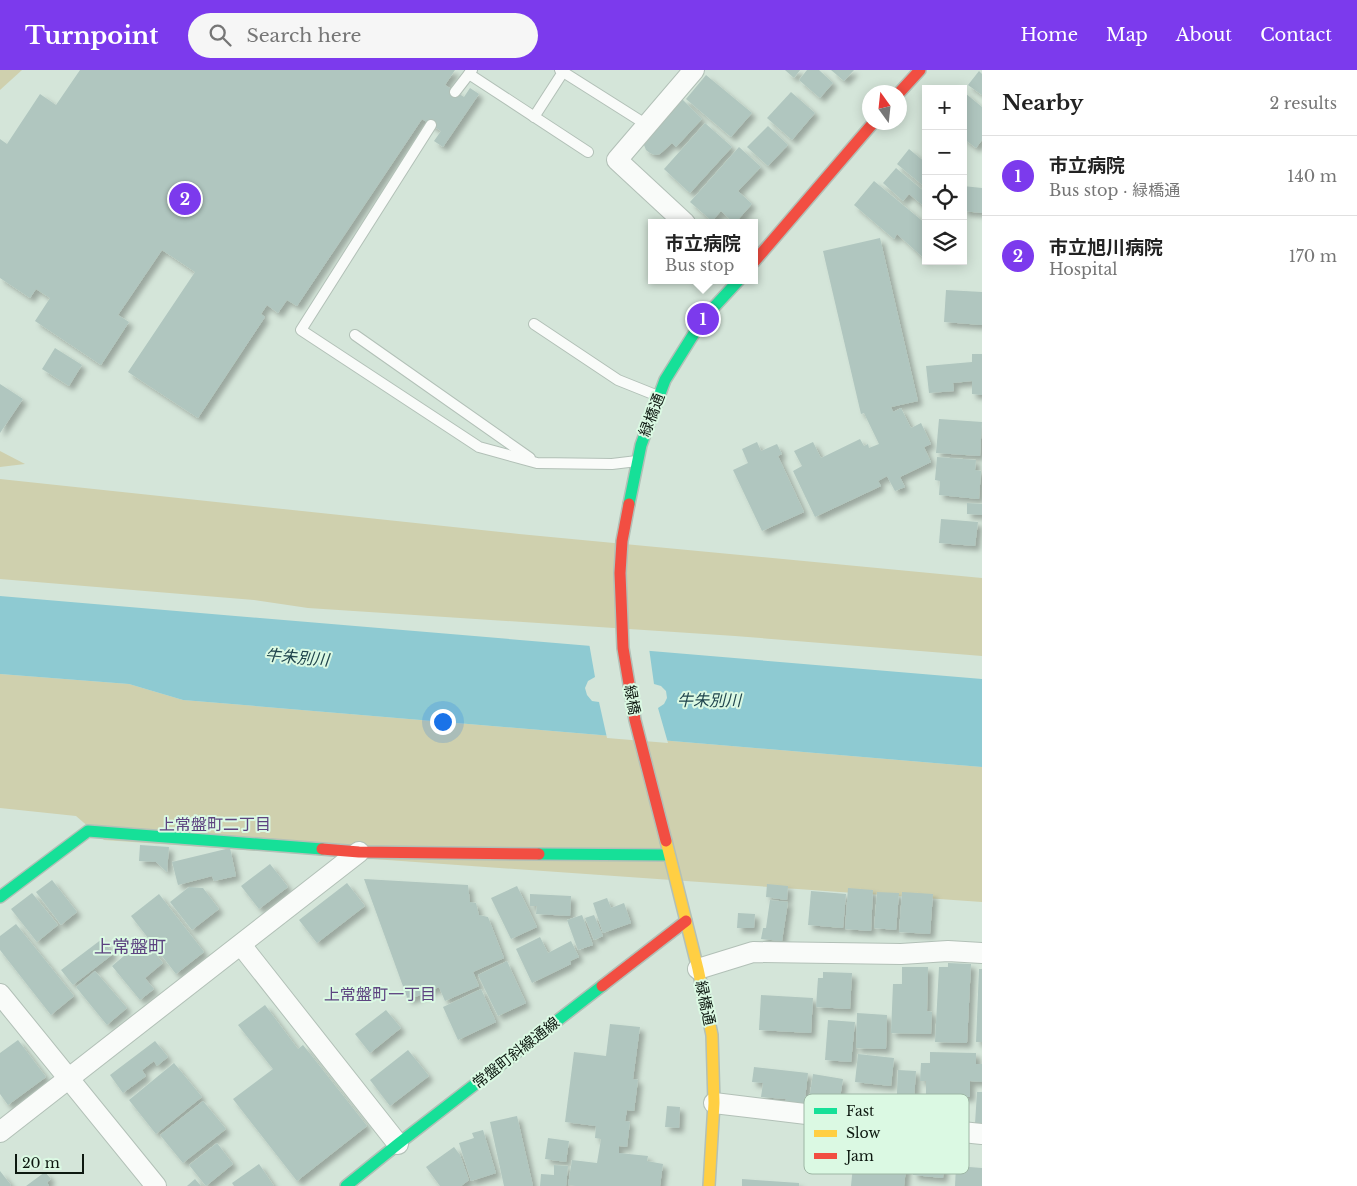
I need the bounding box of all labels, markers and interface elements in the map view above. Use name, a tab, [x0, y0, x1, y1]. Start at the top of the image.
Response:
search box	[188, 13, 538, 58]
text: Turnpoint	[25, 21, 158, 50]
icon: search	[206, 21, 234, 49]
text: Search here	[246, 24, 361, 47]
text: Home	[1020, 24, 1078, 46]
text: Map	[1106, 24, 1148, 46]
text: About	[1176, 24, 1232, 46]
text: Contact	[1260, 24, 1332, 46]
north arrow	[862, 85, 907, 130]
map controls	[922, 85, 967, 265]
button: +	[922, 85, 967, 130]
text: Nearby	[1002, 90, 1083, 116]
text: 2 results	[1269, 93, 1337, 113]
button: −	[922, 130, 967, 175]
text: 市立病院	[1049, 154, 1125, 177]
text: 1	[1015, 166, 1021, 186]
text: 140 m	[1287, 166, 1337, 186]
button: locate	[922, 175, 967, 220]
pin: 2	[169, 180, 201, 218]
text: Bus stop · 緑橋通	[1049, 180, 1180, 200]
popup	[648, 219, 758, 284]
button: layers	[922, 220, 967, 265]
text: 市立病院	[665, 232, 741, 255]
text: 市立旭川病院	[1049, 236, 1163, 259]
text: 2	[1013, 246, 1023, 266]
text: 170 m	[1289, 246, 1337, 266]
text: Bus stop	[665, 255, 734, 275]
text: Hospital	[1049, 259, 1118, 279]
pin: 1	[687, 300, 719, 338]
street label: 緑橋通	[635, 390, 668, 439]
water label: 牛朱別川	[264, 644, 332, 670]
street label: 緑橋	[621, 683, 644, 716]
water label: 牛朱別川	[677, 690, 743, 710]
your location	[430, 709, 456, 735]
district label: 上常盤町二丁目	[159, 814, 271, 834]
district label: 上常盤町	[94, 936, 166, 958]
street label: 緑橋通	[692, 979, 719, 1027]
district label: 上常盤町一丁目	[324, 984, 436, 1004]
street label: 常盤町斜線通線	[468, 1013, 563, 1092]
legend	[804, 1094, 969, 1174]
text: Fast	[846, 1102, 875, 1120]
text: Slow	[846, 1124, 880, 1142]
text: Jam	[844, 1147, 874, 1165]
scale bar	[15, 1151, 84, 1174]
text: 20 m	[22, 1154, 60, 1172]

